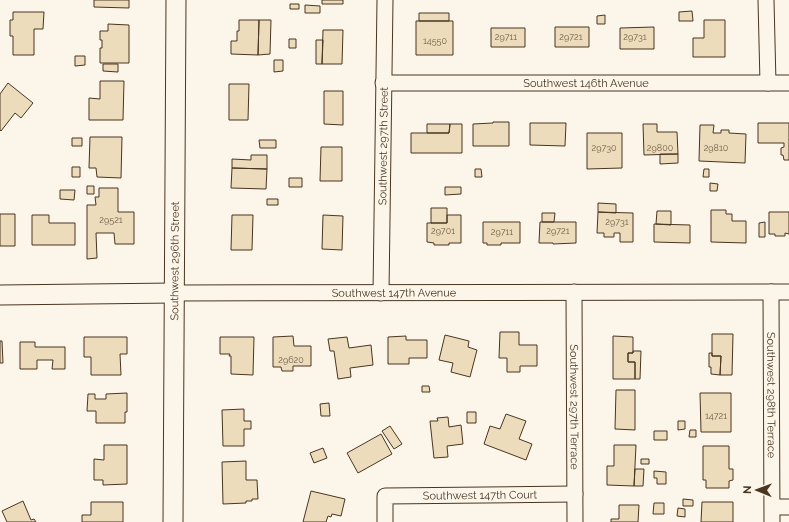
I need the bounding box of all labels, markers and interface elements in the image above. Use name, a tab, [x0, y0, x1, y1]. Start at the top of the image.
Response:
house number: 29711	[495, 32, 517, 42]
house number: 29721	[559, 32, 583, 42]
house number: 29731	[623, 32, 647, 42]
house number: 14550	[423, 36, 448, 46]
street label: Southwest 146th Avenue	[523, 77, 649, 90]
street label: Southwest 297th Street	[376, 86, 390, 205]
house number: 29730	[591, 143, 617, 153]
house number: 29800	[647, 143, 674, 153]
house number: 29810	[704, 143, 729, 153]
street label: Southwest 296th Street	[168, 201, 181, 321]
house number: 29521	[99, 215, 123, 225]
house number: 29731	[605, 217, 629, 227]
house number: 29701	[431, 226, 455, 236]
house number: 29721	[546, 226, 570, 236]
house number: 29711	[491, 227, 513, 237]
street label: Southwest 147th Avenue	[332, 286, 457, 299]
street label: Southwest 298th Terrace	[765, 332, 778, 459]
street label: Southwest 297th Terrace	[568, 344, 581, 470]
house number: 29620	[278, 355, 304, 365]
house number: 14721	[705, 411, 727, 421]
north arrow	[737, 470, 777, 510]
text: N	[741, 486, 754, 494]
street label: Southwest 147th Court	[423, 488, 538, 502]

